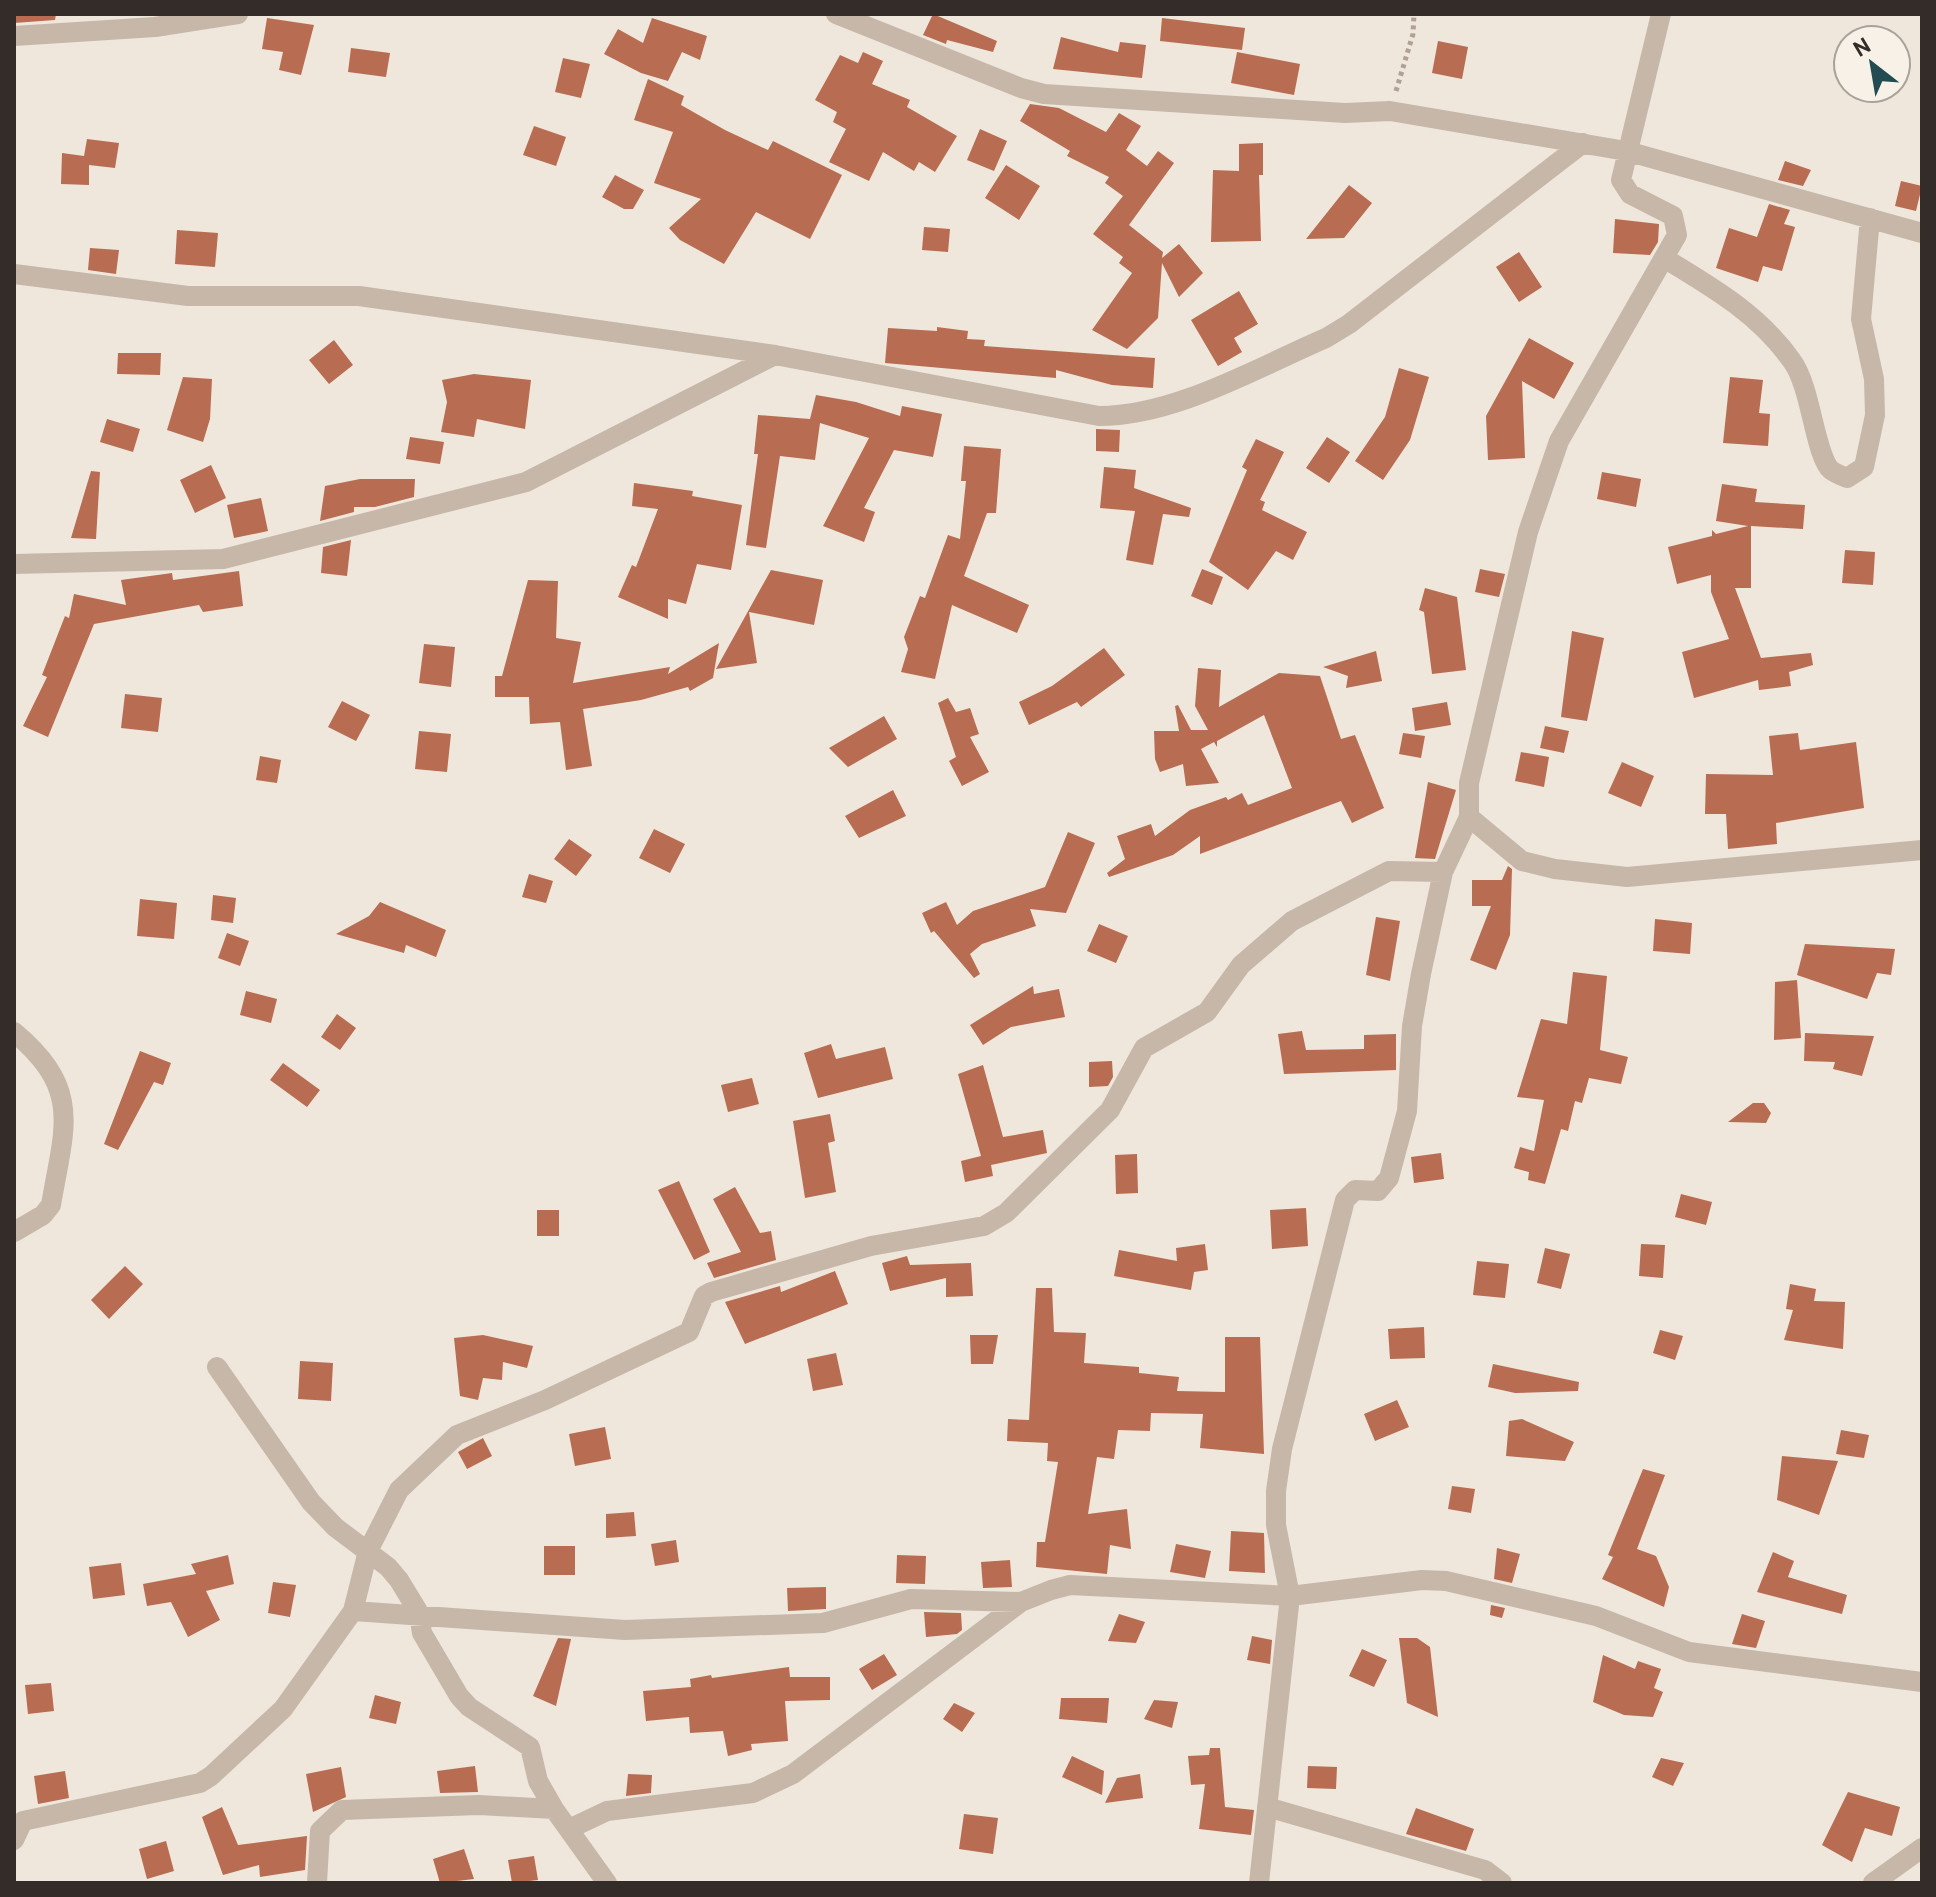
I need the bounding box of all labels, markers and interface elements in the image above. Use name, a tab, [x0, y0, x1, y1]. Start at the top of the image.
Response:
north arrow	[1832, 24, 1912, 104]
text: N	[1849, 33, 1877, 65]

